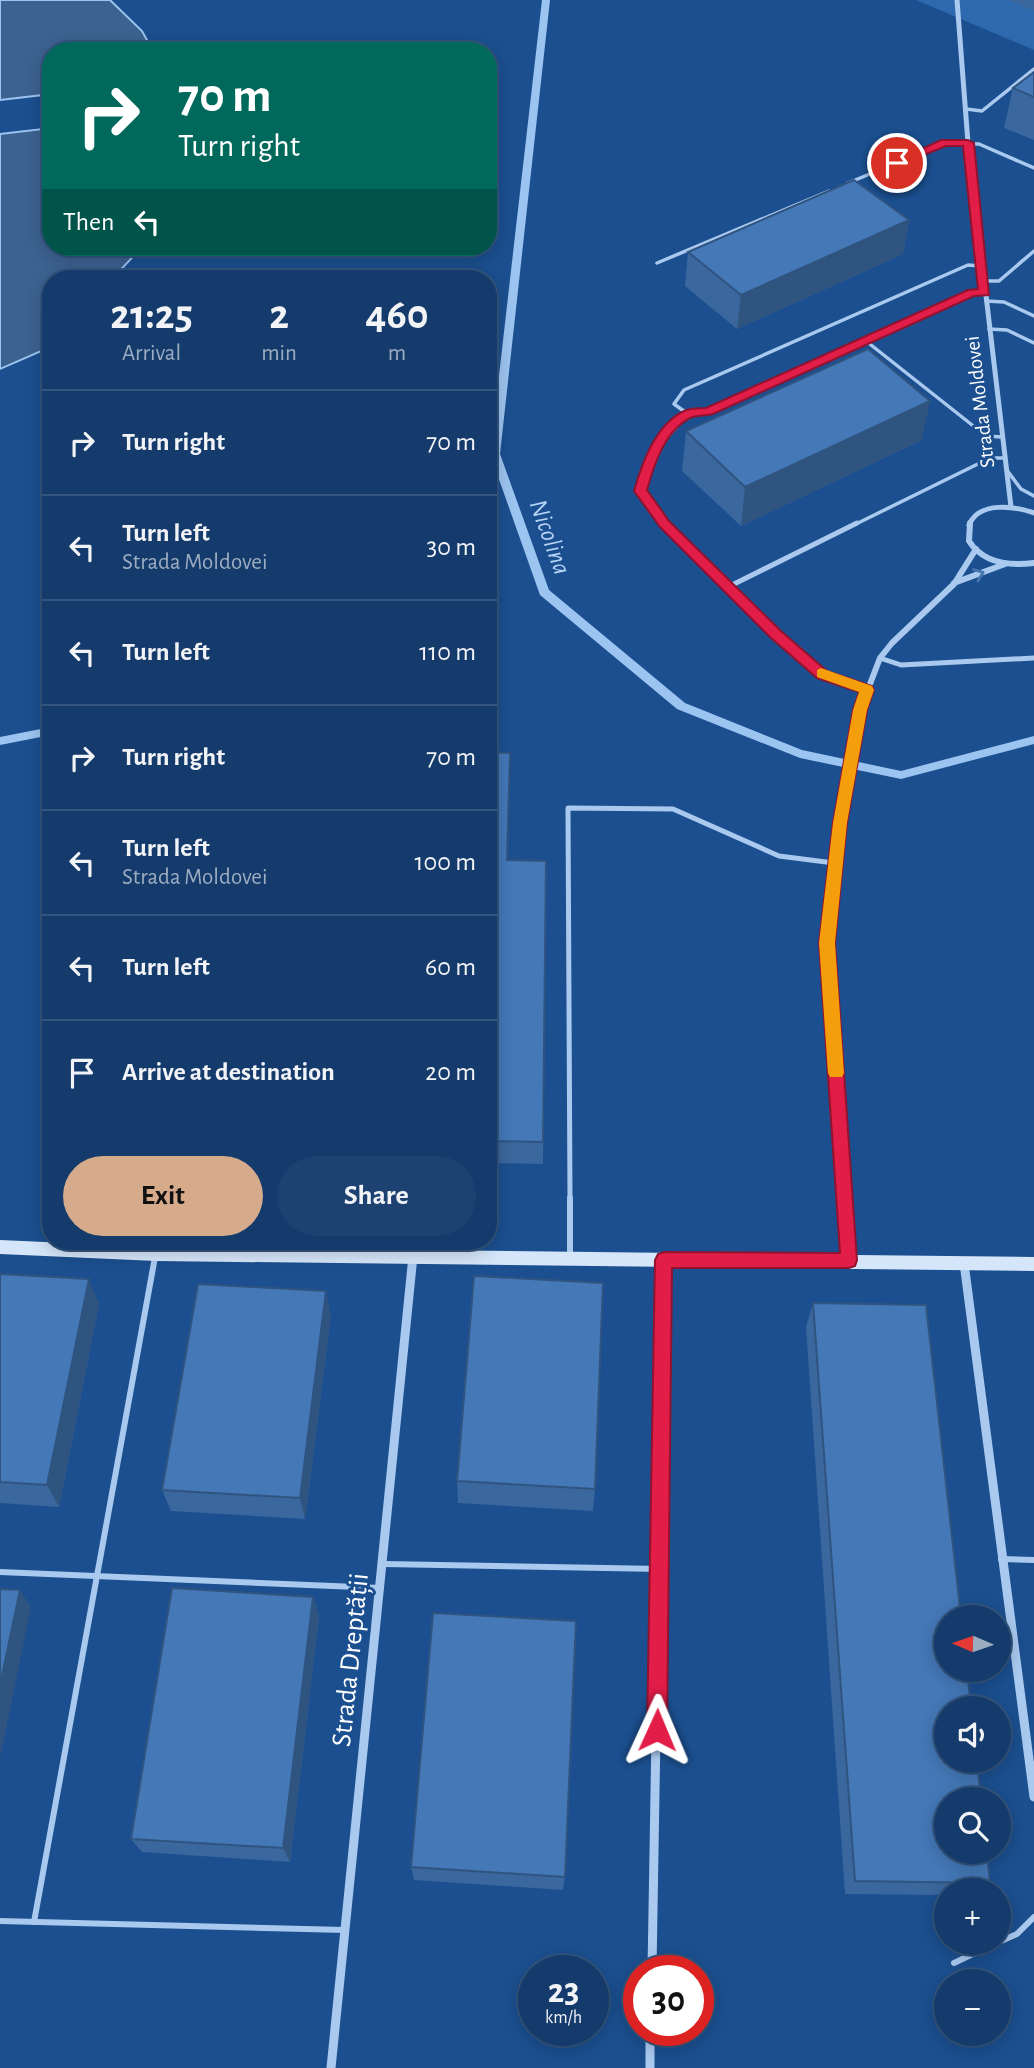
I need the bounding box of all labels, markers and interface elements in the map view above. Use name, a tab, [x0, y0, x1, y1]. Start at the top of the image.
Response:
icon: right	[63, 70, 154, 161]
text: 70 m	[178, 72, 272, 121]
text: Turn right	[178, 130, 300, 162]
pin	[867, 133, 927, 193]
icon: arrive	[878, 144, 916, 182]
icon: left	[128, 203, 166, 241]
text: Then	[63, 209, 114, 235]
text: 21:25	[110, 294, 193, 336]
text: 2	[269, 294, 289, 336]
text: 460	[365, 294, 429, 336]
street label: Strada Moldovei	[961, 335, 999, 469]
text: Arrival	[122, 342, 181, 365]
text: min	[261, 342, 297, 365]
text: m	[388, 342, 406, 365]
icon: right	[63, 424, 101, 462]
text: Turn right	[122, 429, 225, 455]
text: 70 m	[426, 429, 476, 455]
water label: Nicolina	[524, 496, 576, 578]
text: Turn left	[122, 520, 210, 546]
icon: left	[63, 529, 101, 567]
text: 30 m	[426, 534, 476, 560]
text: Strada Moldovei	[122, 551, 267, 574]
one-way arrow	[973, 568, 985, 582]
icon: left	[63, 634, 101, 672]
text: Turn left	[122, 639, 210, 665]
text: 110 m	[419, 639, 476, 665]
icon: right	[63, 739, 101, 777]
text: Turn right	[122, 744, 225, 770]
text: 70 m	[426, 744, 476, 770]
text: Turn left	[122, 835, 210, 861]
icon: left	[63, 844, 101, 882]
text: 100 m	[415, 849, 476, 875]
text: Strada Moldovei	[122, 866, 267, 889]
icon: left	[63, 949, 101, 987]
text: Turn left	[122, 954, 210, 980]
text: 60 m	[425, 954, 476, 980]
icon: arrive	[63, 1054, 101, 1092]
text: Arrive at destination	[122, 1059, 335, 1085]
text: 20 m	[425, 1059, 476, 1085]
button: Exit	[63, 1156, 263, 1236]
button: Share	[277, 1156, 476, 1236]
street label: Strada Dreptății	[328, 1572, 375, 1748]
north arrow	[934, 1605, 1012, 1682]
map controls	[934, 1605, 1011, 2046]
position arrow	[620, 1693, 694, 1767]
button: sound	[934, 1696, 1011, 1773]
button: search	[934, 1787, 1011, 1864]
button: +	[934, 1878, 1011, 1955]
speed limit sign: 30	[623, 1955, 714, 2046]
button: −	[934, 1969, 1011, 2046]
text: 23	[548, 1974, 579, 2009]
text: km/h	[545, 2009, 582, 2027]

